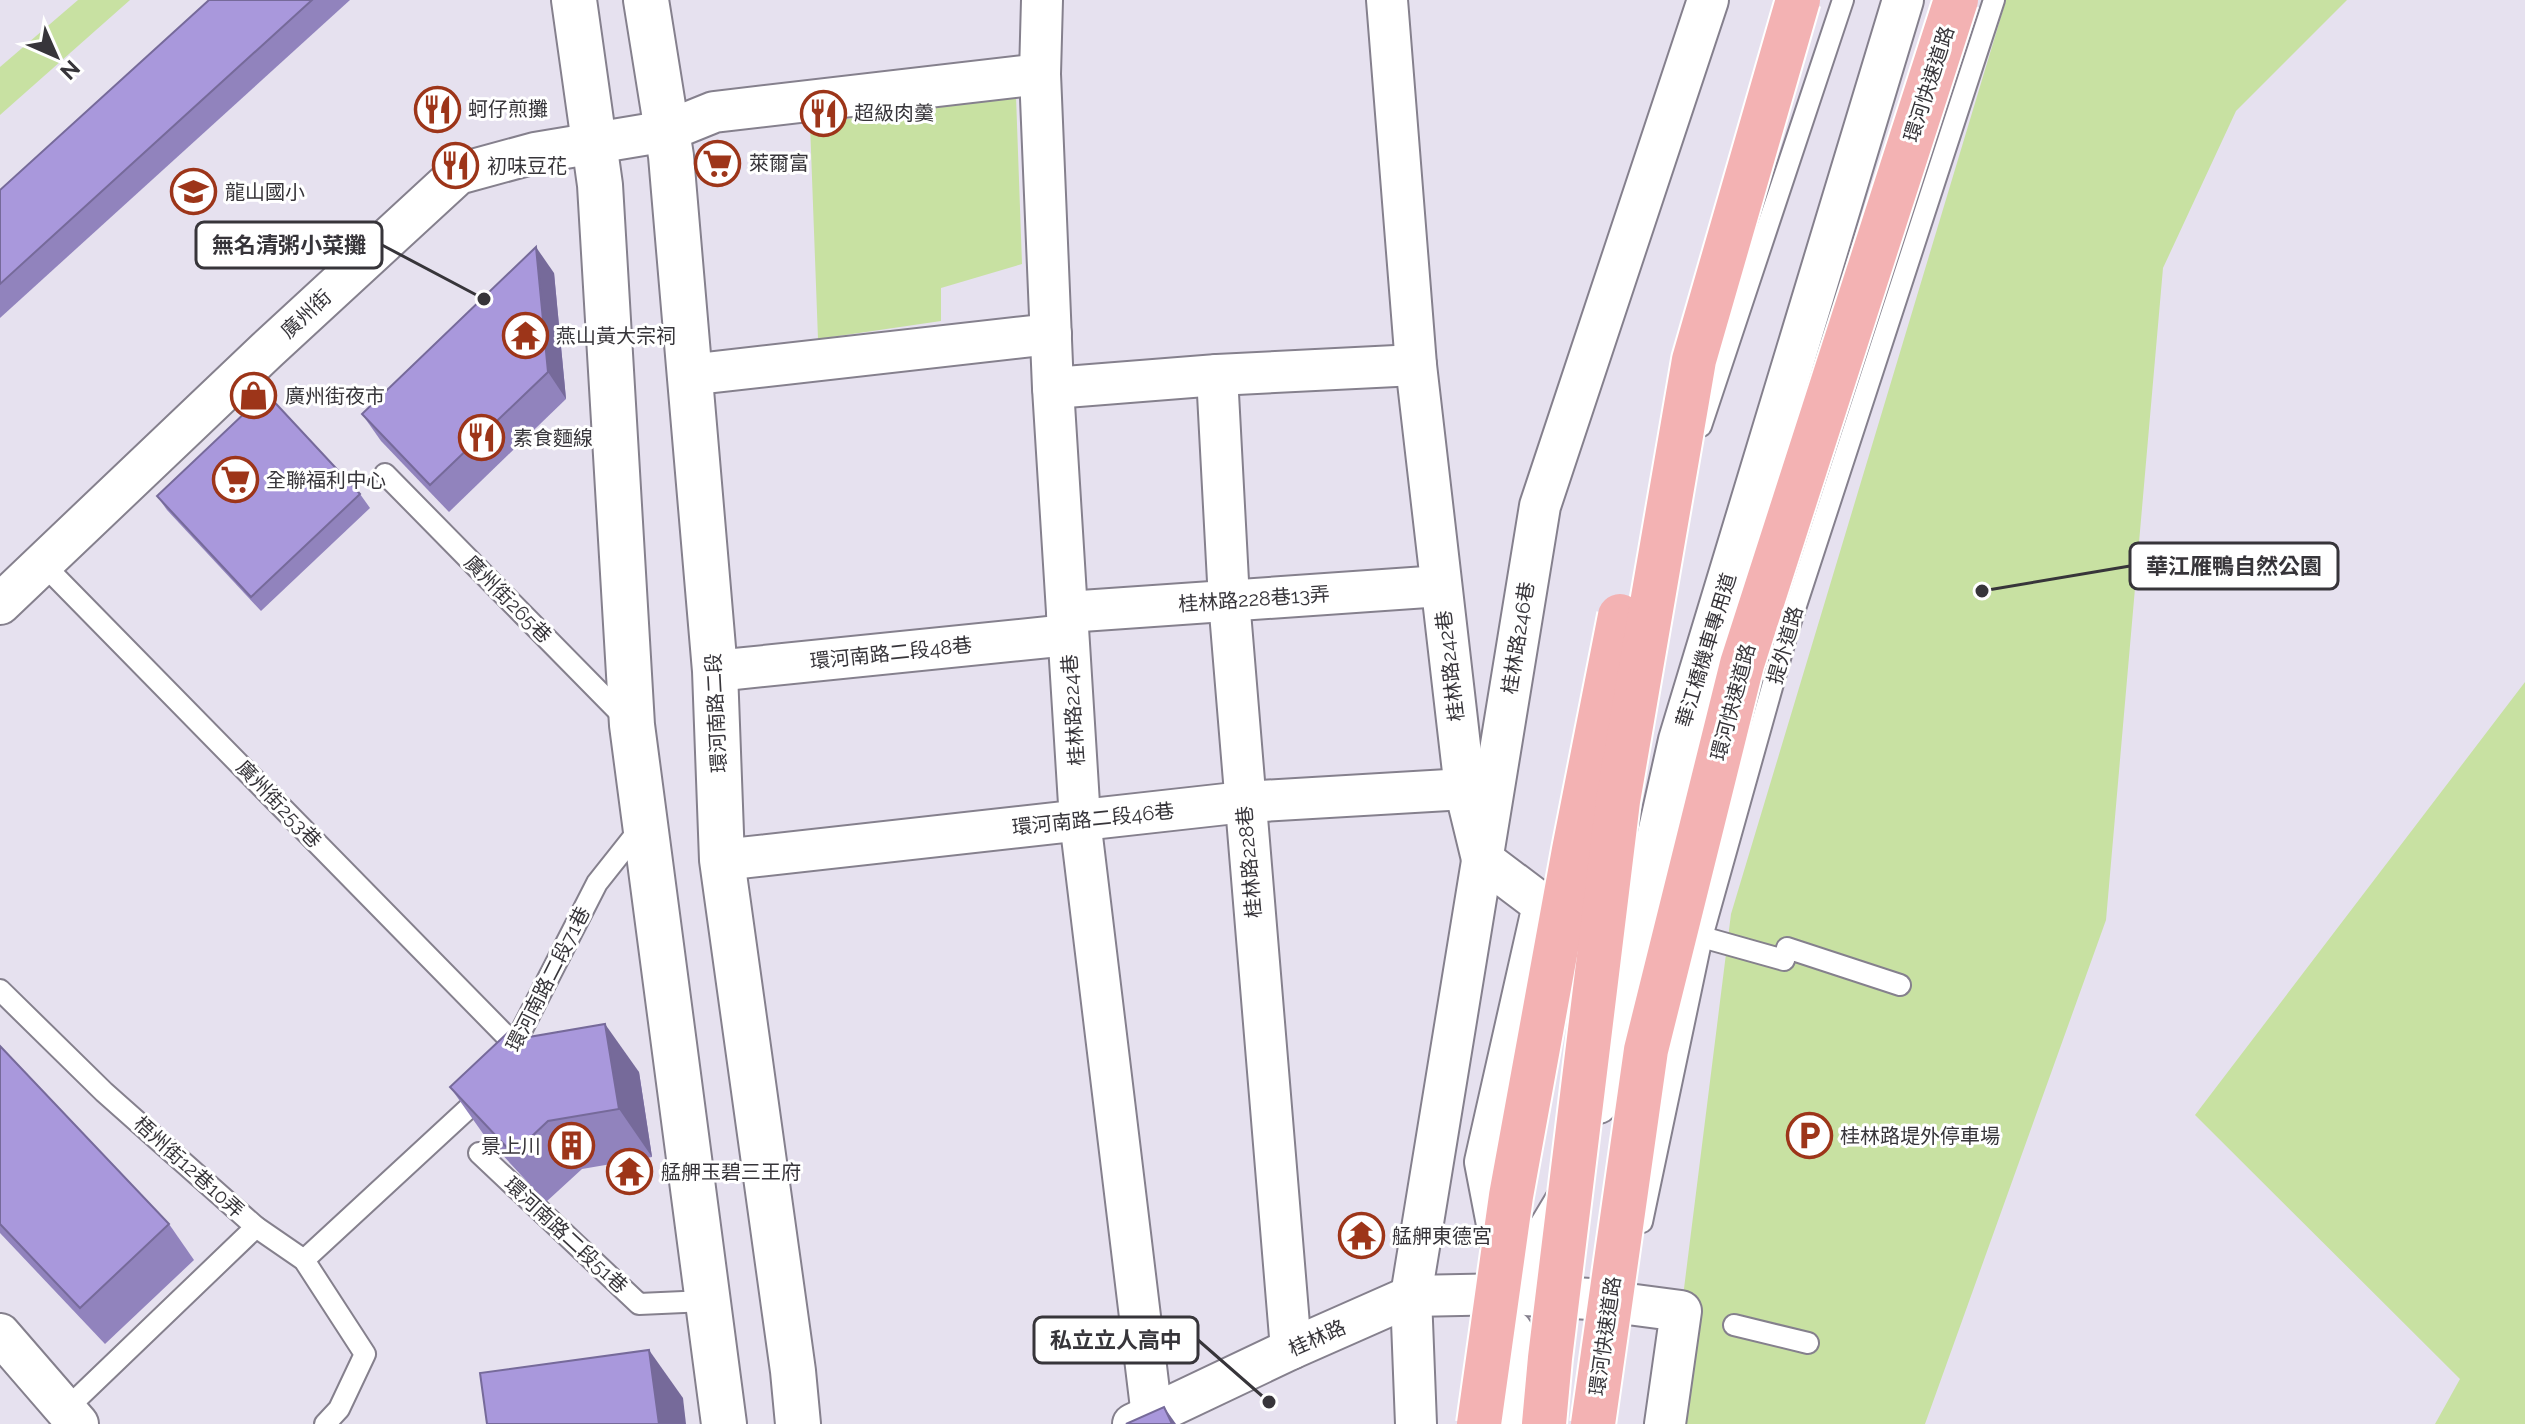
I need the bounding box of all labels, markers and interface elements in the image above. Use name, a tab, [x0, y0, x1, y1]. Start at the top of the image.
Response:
north arrow	[16, 16, 96, 96]
street label: 環河快速道路	[1899, 23, 1959, 145]
text: N	[55, 55, 85, 85]
restaurant icon: 蚵仔煎攤	[413, 85, 461, 133]
restaurant icon: 超級肉羹	[799, 89, 847, 137]
place label: 蚵仔煎攤	[468, 97, 548, 121]
place label: 超級肉羹	[854, 101, 934, 125]
supermarket icon: 萊爾富	[694, 139, 742, 187]
restaurant icon: 初味豆花	[432, 142, 480, 190]
place label: 萊爾富	[749, 151, 809, 175]
place label: 初味豆花	[487, 154, 567, 178]
school or university icon: 龍山國小	[170, 168, 218, 216]
place label: 龍山國小	[225, 180, 305, 204]
callout: 無名清粥小菜攤	[196, 222, 382, 268]
text: 無名清粥小菜攤	[212, 232, 366, 258]
street label: 廣州街	[276, 285, 336, 343]
temple icon: 燕山黃大宗祠	[501, 312, 549, 360]
place label: 燕山黃大宗祠	[556, 324, 676, 348]
shop icon: 廣州街夜市	[230, 372, 278, 420]
place label: 廣州街夜市	[285, 384, 385, 408]
restaurant icon: 素食麵線	[458, 414, 506, 462]
place label: 素食麵線	[513, 426, 593, 450]
supermarket icon: 全聯福利中心	[211, 456, 259, 504]
place label: 全聯福利中心	[266, 468, 386, 492]
callout: 華江雁鴨自然公園	[2130, 543, 2338, 589]
street label: 廣州街265巷	[459, 550, 557, 648]
text: 華江雁鴨自然公園	[2146, 553, 2322, 579]
street label: 華江橋機車專用道	[1671, 570, 1741, 730]
street label: 桂林路246巷	[1497, 580, 1539, 696]
street label: 桂林路228巷13弄	[1177, 582, 1331, 616]
street label: 提外道路	[1762, 603, 1808, 687]
street label: 桂林路242巷	[1431, 609, 1469, 723]
street label: 環河南路二段48巷	[809, 633, 973, 673]
street label: 環河快速道路	[1706, 641, 1760, 763]
street label: 環河南路二段	[701, 652, 731, 774]
street label: 桂林路224巷	[1057, 653, 1089, 767]
street label: 廣州街253巷	[231, 755, 327, 853]
street label: 環河南路二段46巷	[1011, 799, 1175, 839]
street label: 桂林路228巷	[1232, 805, 1266, 919]
street label: 環河南路二段71巷	[501, 903, 595, 1055]
street label: 梧州街12巷10弄	[129, 1111, 249, 1223]
parking icon: 桂林路堤外停車場	[1785, 1112, 1833, 1160]
building icon: 景上川	[548, 1122, 596, 1170]
place label: 桂林路堤外停車場	[1840, 1124, 2000, 1148]
place label: 景上川	[481, 1134, 541, 1158]
temple icon: 艋舺玉碧三王府	[606, 1148, 654, 1196]
place label: 艋舺玉碧三王府	[661, 1160, 801, 1184]
street label: 環河南路二段51巷	[500, 1172, 632, 1298]
temple icon: 艋舺東德宮	[1337, 1212, 1385, 1260]
place label: 艋舺東德宮	[1392, 1224, 1492, 1248]
street label: 環河快速道路	[1585, 1275, 1625, 1397]
street label: 桂林路	[1285, 1315, 1349, 1361]
callout: 私立立人高中	[1034, 1317, 1198, 1363]
text: 私立立人高中	[1050, 1327, 1182, 1353]

